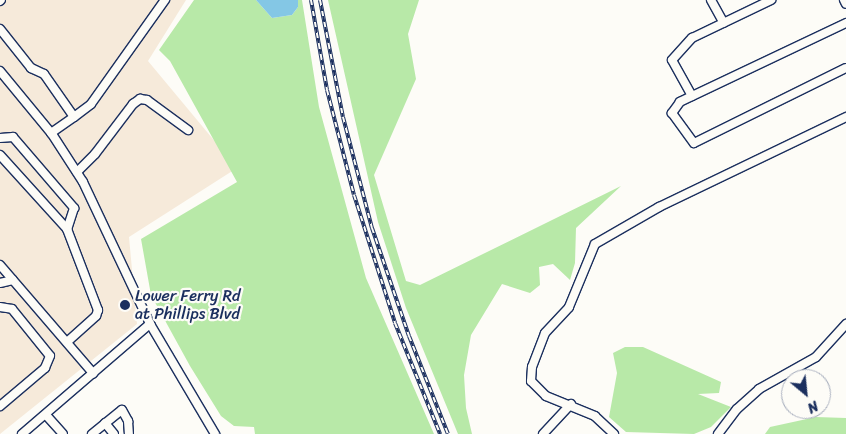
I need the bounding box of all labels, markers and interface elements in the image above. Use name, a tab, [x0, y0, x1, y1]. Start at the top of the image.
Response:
place label: Lower Ferry Rd at Phillips Blvd	[135, 286, 241, 324]
marker: Lower Ferry Rd at Phillips Blvd	[119, 299, 131, 311]
north arrow	[781, 369, 831, 419]
text: N	[803, 393, 823, 420]

